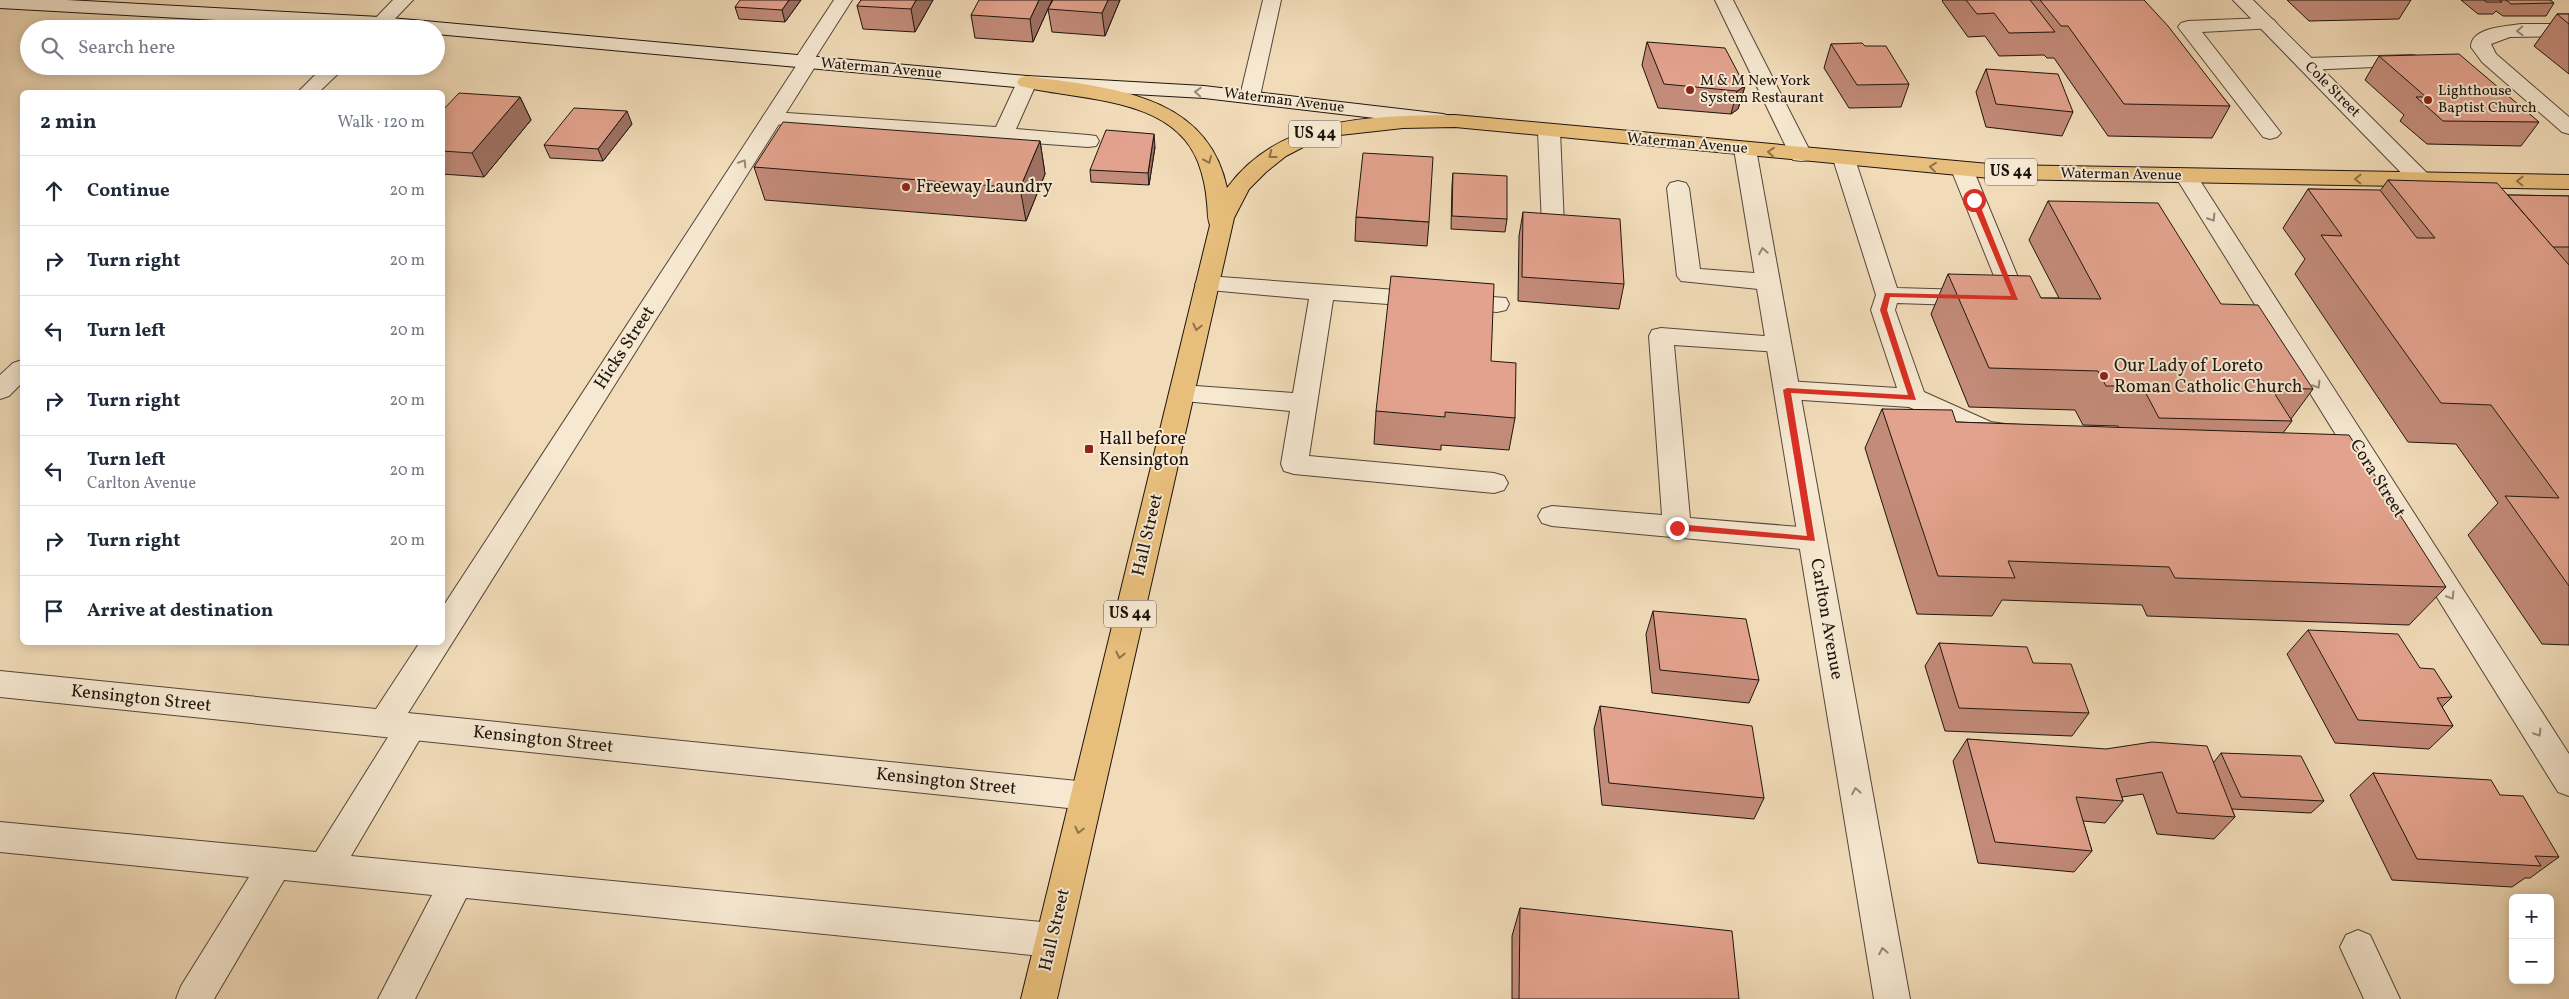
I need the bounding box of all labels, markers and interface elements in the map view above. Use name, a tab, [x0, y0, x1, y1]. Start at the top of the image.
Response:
search box	[20, 20, 445, 75]
one-way arrow	[2516, 26, 2524, 37]
icon: search	[38, 34, 66, 62]
text: Search here	[78, 35, 175, 61]
street label: Waterman Avenue	[820, 53, 942, 85]
street label: Cole Street	[2299, 57, 2365, 123]
place label: M & M New York System Restaurant	[1700, 71, 1824, 109]
place label: Lighthouse Baptist Church	[2438, 81, 2537, 119]
street label: Waterman Avenue	[1222, 83, 1346, 119]
marker: M & M New York System Restaurant	[1684, 84, 1696, 96]
one-way arrow	[1193, 86, 1201, 97]
marker: Lighthouse Baptist Church	[2422, 94, 2434, 106]
text: 2 min	[40, 108, 97, 137]
text: Walk · 120 m	[337, 112, 425, 134]
road number: US 44	[1289, 120, 1341, 148]
street label: Waterman Avenue	[1626, 128, 1748, 160]
one-way arrow	[1767, 147, 1775, 158]
one-way arrow	[1269, 149, 1278, 158]
one-way arrow	[1202, 155, 1212, 164]
road number: US 44	[1985, 158, 2037, 186]
one-way arrow	[737, 160, 747, 169]
one-way arrow	[1929, 162, 1937, 173]
street label: Waterman Avenue	[2060, 163, 2182, 187]
one-way arrow	[2354, 174, 2362, 184]
place label: Freeway Laundry	[916, 175, 1053, 200]
one-way arrow	[2516, 176, 2524, 186]
icon: ahead	[40, 177, 68, 205]
text: Continue	[87, 178, 170, 204]
text: 20 m	[390, 180, 425, 202]
marker: Freeway Laundry	[900, 181, 912, 193]
route start	[1963, 189, 1986, 212]
one-way arrow	[2206, 212, 2215, 221]
icon: right	[40, 247, 68, 275]
one-way arrow	[1758, 247, 1768, 256]
text: Turn right	[87, 248, 180, 274]
text: 20 m	[390, 250, 425, 272]
street label: Hicks Street	[589, 301, 661, 395]
icon: left	[40, 317, 68, 345]
text: Turn left	[87, 318, 166, 344]
text: 20 m	[390, 320, 425, 342]
one-way arrow	[1192, 322, 1203, 331]
place label: Our Lady of Loreto Roman Catholic Church	[2114, 354, 2303, 400]
marker: Our Lady of Loreto Roman Catholic Church	[2098, 370, 2110, 382]
one-way arrow	[2311, 379, 2321, 388]
icon: right	[40, 387, 68, 415]
text: Turn right	[87, 388, 180, 414]
text: 20 m	[390, 390, 425, 412]
place label: Hall before Kensington	[1099, 427, 1190, 473]
street label: Cora Street	[2343, 435, 2411, 523]
marker: Hall before Kensington	[1083, 443, 1095, 455]
text: Turn left	[87, 447, 166, 473]
icon: left	[40, 457, 68, 485]
text: 20 m	[390, 460, 425, 482]
text: Carlton Avenue	[87, 473, 196, 495]
street label: Hall Street	[1126, 491, 1170, 579]
route end	[1666, 517, 1689, 540]
icon: right	[40, 527, 68, 555]
text: Turn right	[87, 528, 180, 554]
text: 20 m	[390, 530, 425, 552]
street label: Carlton Avenue	[1803, 556, 1849, 682]
one-way arrow	[2445, 591, 2455, 600]
icon: arrive	[40, 597, 68, 625]
text: Arrive at destination	[87, 598, 273, 624]
road number: US 44	[1104, 600, 1156, 628]
one-way arrow	[1115, 651, 1126, 660]
street label: Kensington Street	[70, 679, 212, 719]
street label: Kensington Street	[472, 720, 614, 760]
one-way arrow	[2532, 728, 2541, 737]
street label: Kensington Street	[875, 762, 1017, 802]
one-way arrow	[1851, 786, 1861, 795]
one-way arrow	[1074, 826, 1085, 835]
street label: Hall Street	[1033, 886, 1077, 974]
map controls	[2509, 894, 2554, 984]
button: +	[2509, 894, 2554, 939]
button: −	[2509, 939, 2554, 984]
one-way arrow	[1879, 947, 1889, 955]

